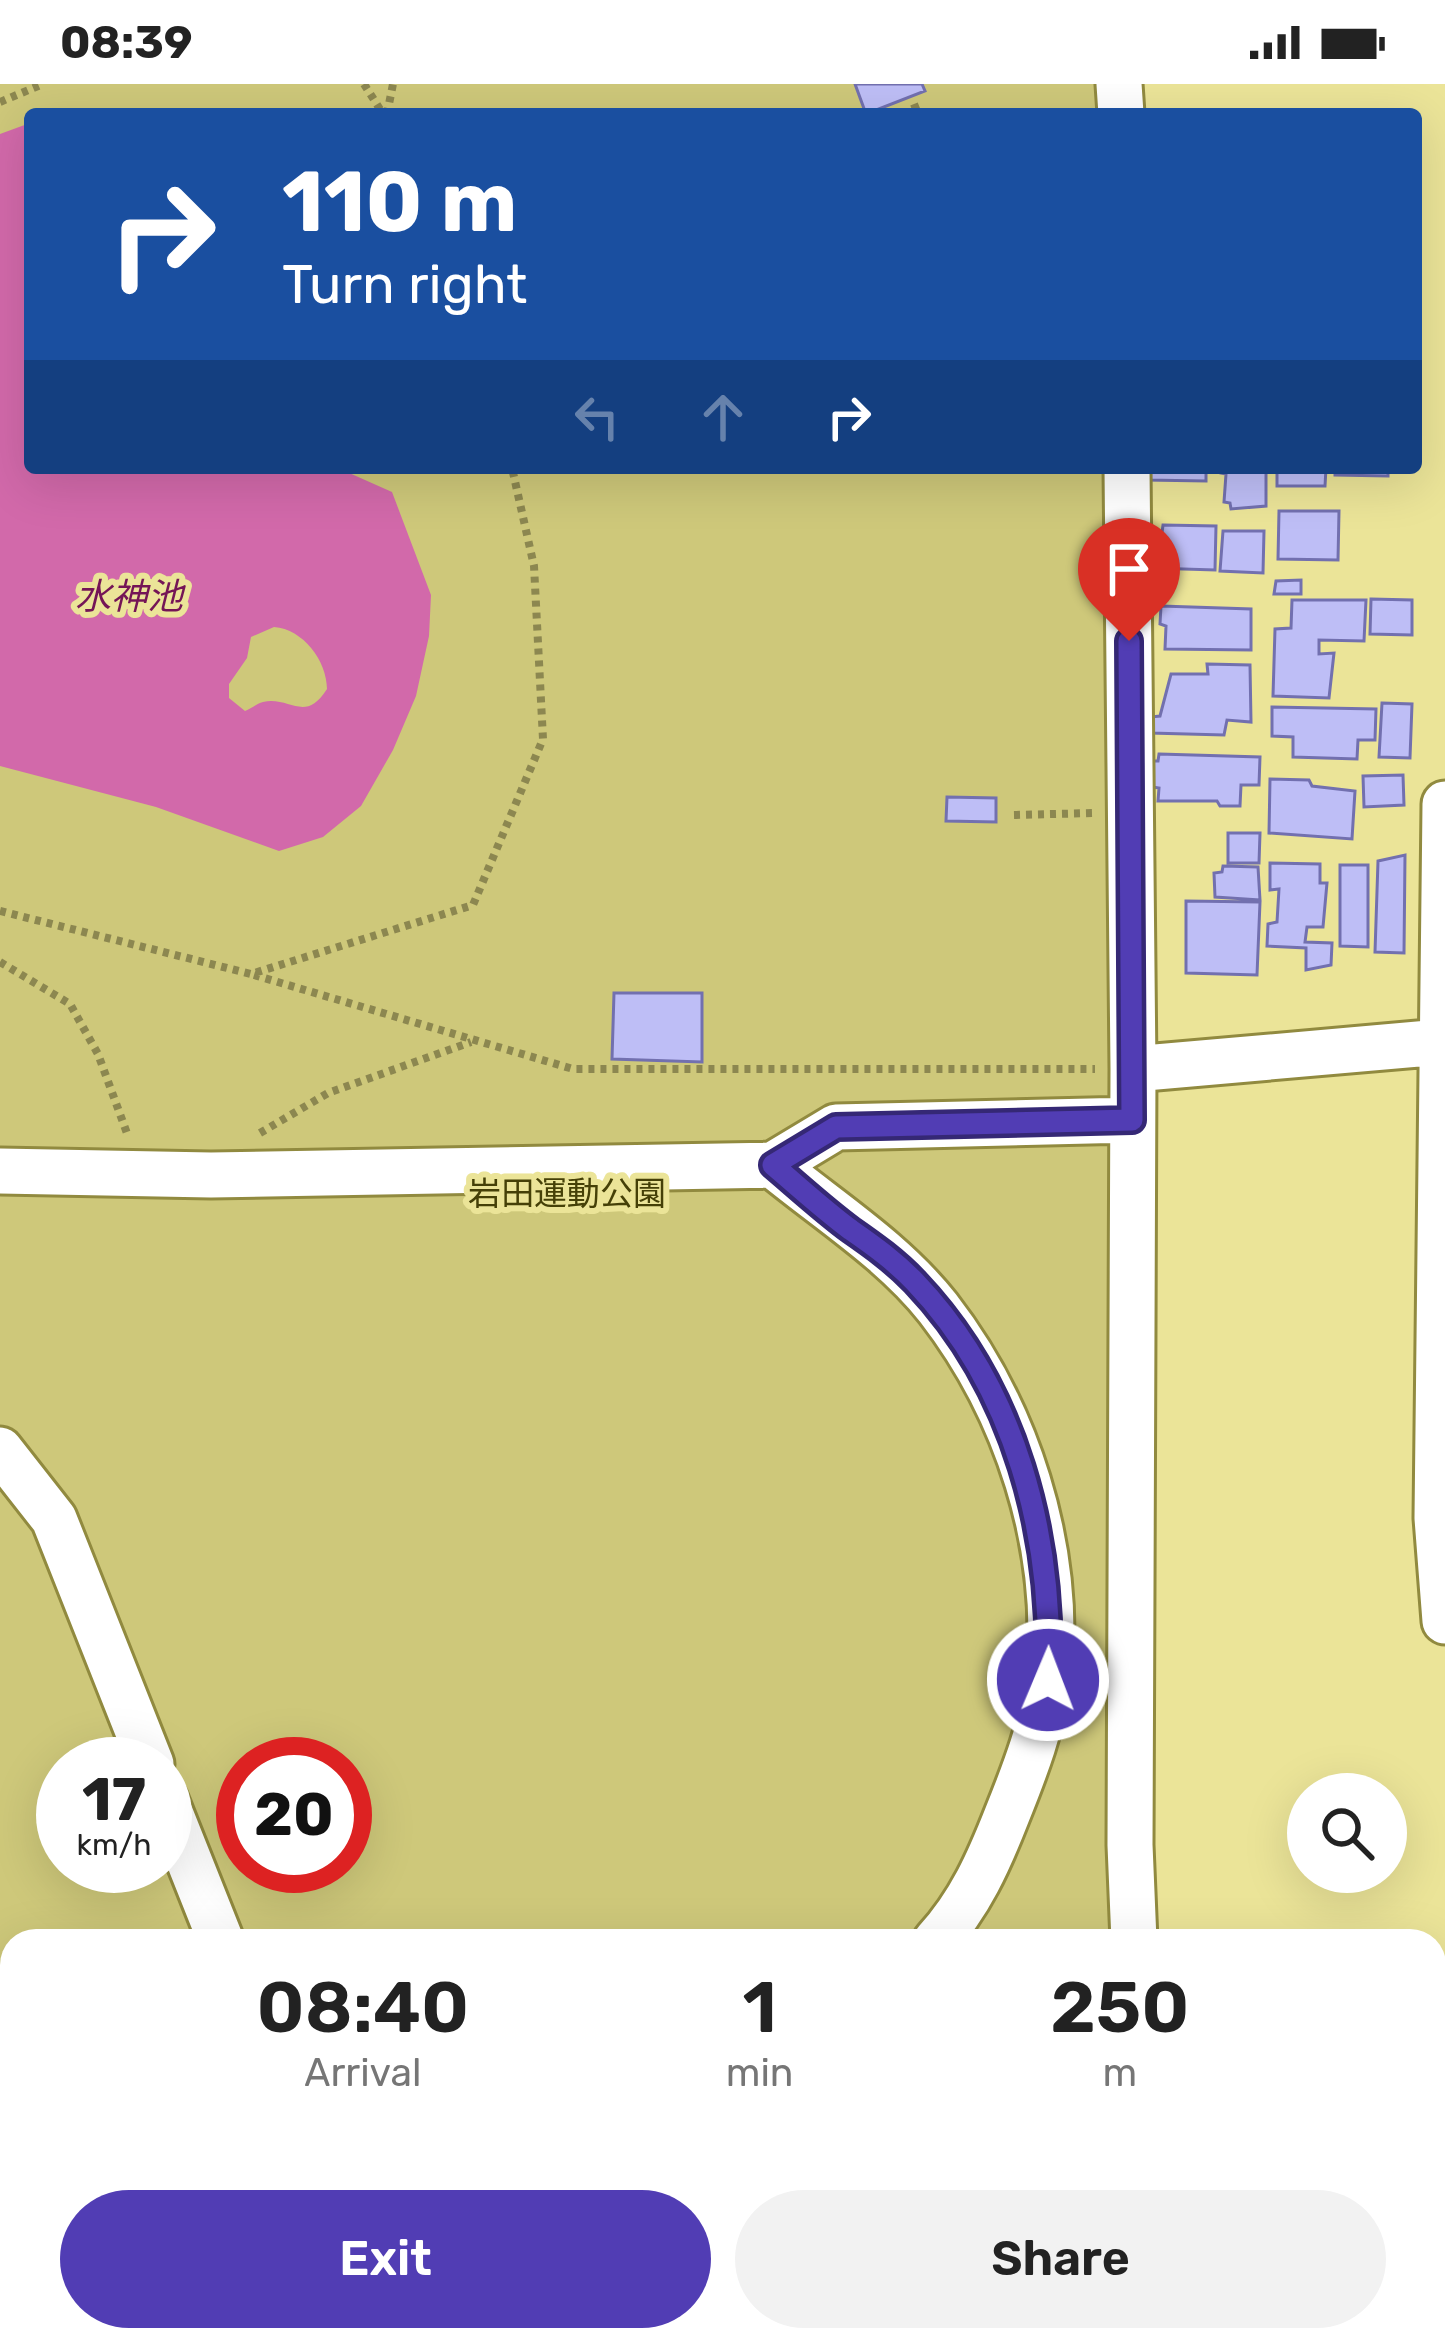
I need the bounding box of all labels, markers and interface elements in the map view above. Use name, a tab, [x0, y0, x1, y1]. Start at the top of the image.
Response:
text: 08:39	[60, 16, 193, 69]
text: 110 m	[282, 152, 517, 252]
icon: right	[84, 156, 240, 312]
text: Turn right	[282, 253, 527, 317]
icon: left	[564, 384, 630, 450]
icon: ahead	[690, 384, 756, 450]
icon: right	[816, 384, 882, 450]
pin	[1078, 518, 1180, 641]
icon: arrive	[1096, 536, 1162, 602]
water label: 水神池	[75, 575, 186, 618]
park label: 岩田運動公園	[468, 1174, 666, 1213]
position arrow	[985, 1617, 1111, 1743]
speed limit sign: 20	[216, 1737, 372, 1893]
text: 17	[82, 1764, 146, 1835]
map controls	[1287, 1773, 1407, 1893]
button: search	[1287, 1773, 1407, 1893]
text: km/h	[77, 1827, 151, 1863]
text: 08:40	[257, 1965, 469, 2050]
text: 1	[742, 1965, 777, 2050]
text: 250	[1050, 1965, 1189, 2050]
text: Arrival	[304, 2050, 421, 2096]
text: min	[726, 2050, 794, 2096]
text: m	[1102, 2050, 1137, 2096]
button: Exit	[60, 2190, 711, 2328]
button: Share	[735, 2190, 1386, 2328]

